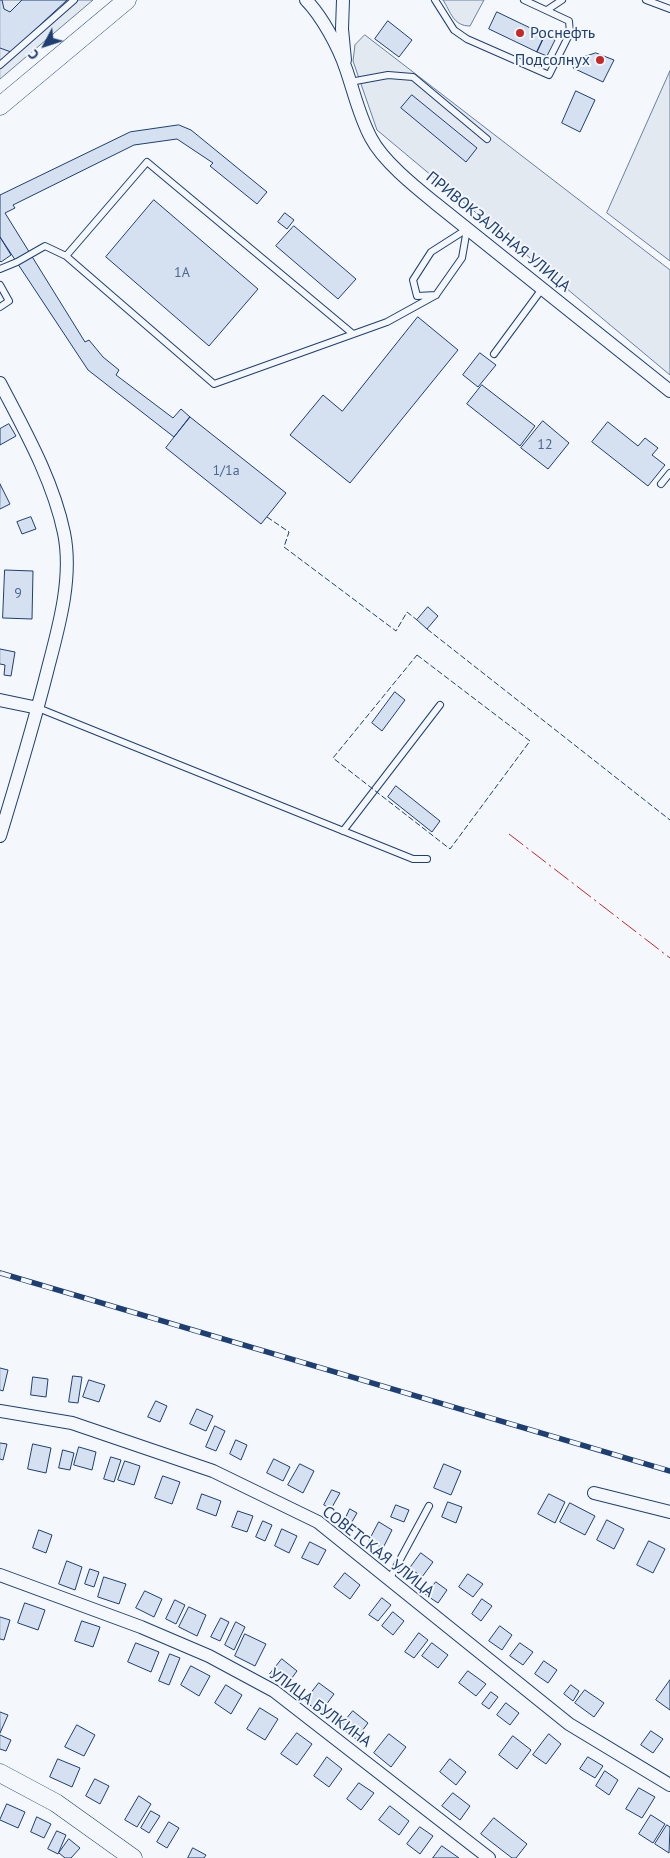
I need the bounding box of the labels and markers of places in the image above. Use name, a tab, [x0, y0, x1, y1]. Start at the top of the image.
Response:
place label: Роснефть	[530, 23, 595, 43]
marker: Роснефть	[514, 27, 526, 39]
place label: Подсолнух	[515, 50, 590, 70]
marker: Подсолнух	[594, 54, 606, 66]

